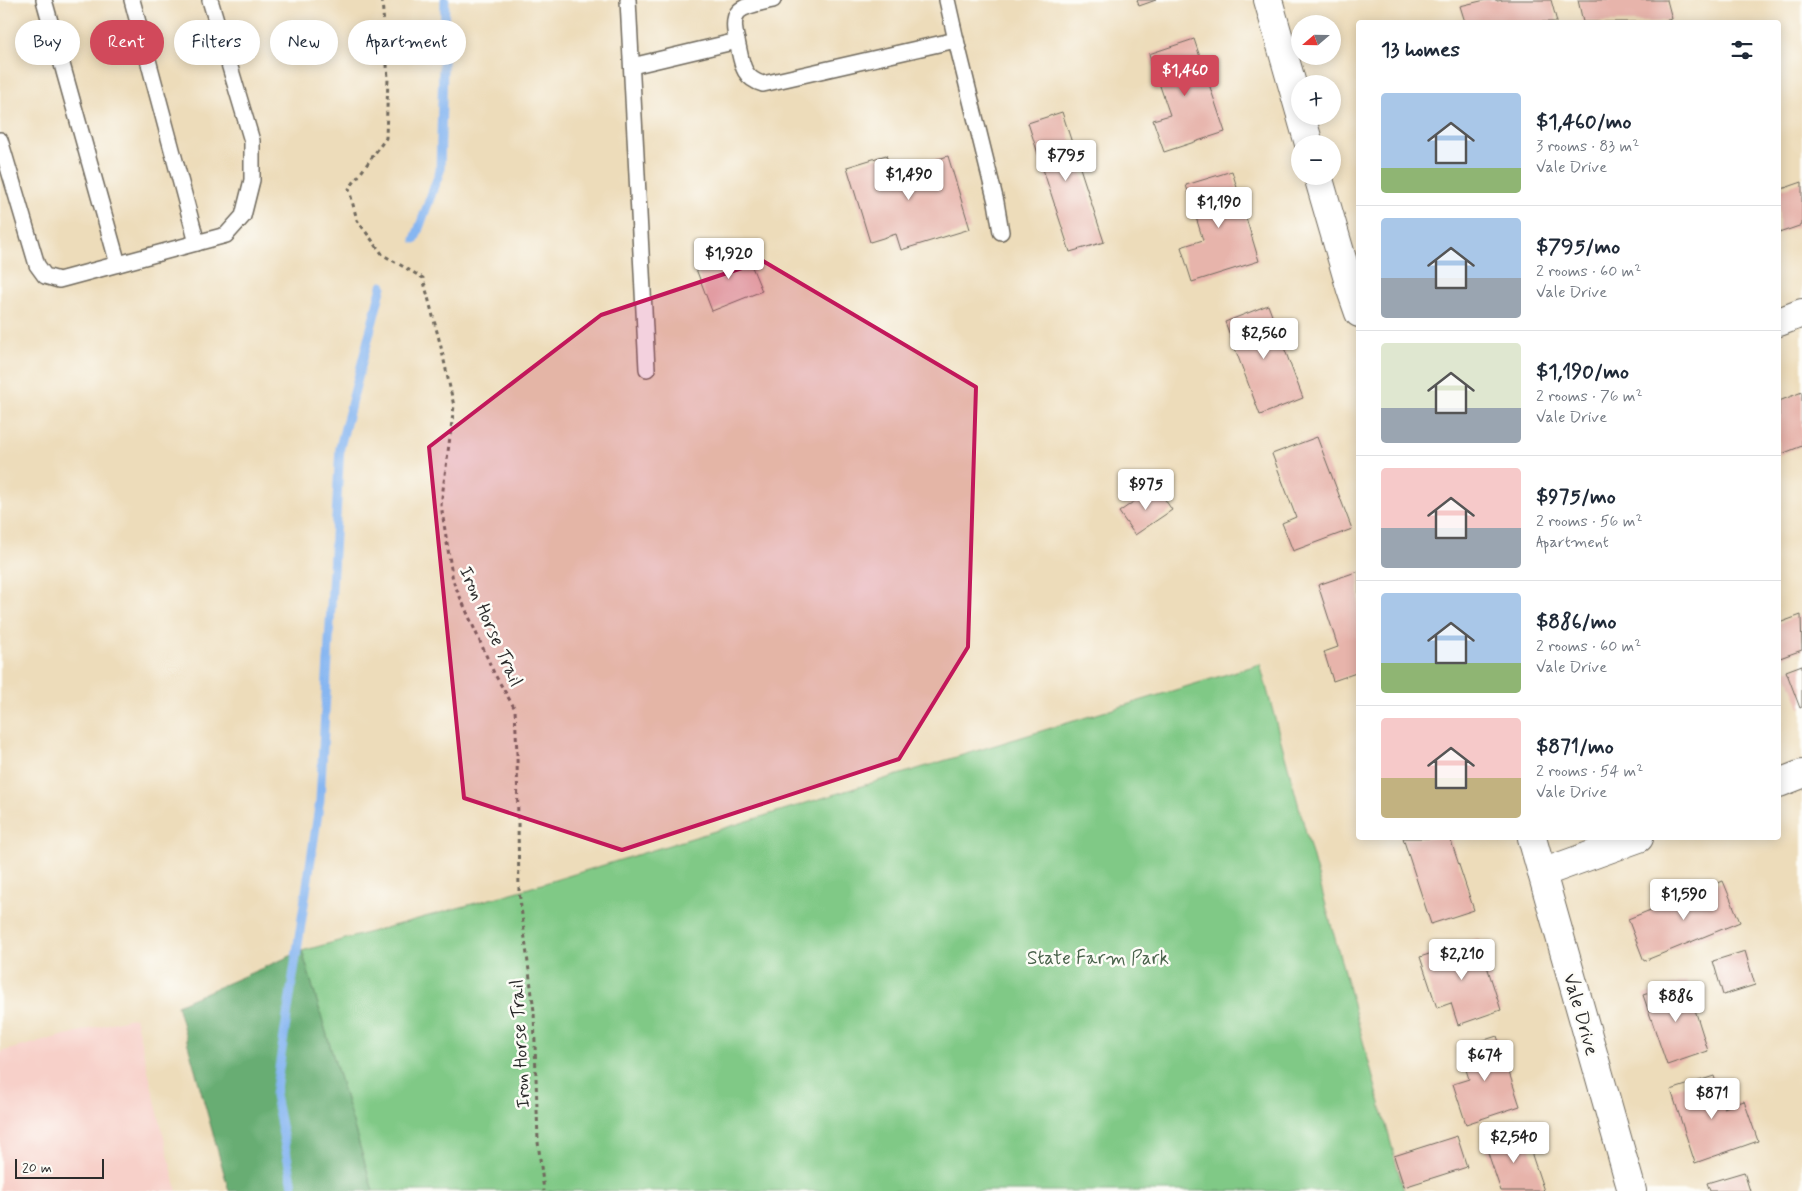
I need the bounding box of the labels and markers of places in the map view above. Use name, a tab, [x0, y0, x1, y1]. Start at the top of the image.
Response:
pin: $1,460	[1144, 54, 1226, 97]
pin: $795	[1036, 140, 1096, 182]
pin: $1,490	[868, 158, 950, 201]
pin: $1,190	[1178, 186, 1260, 229]
pin: $1,920	[688, 238, 770, 280]
pin: $2,560	[1223, 318, 1305, 360]
pin: $975	[1116, 468, 1176, 511]
pin: $1,590	[1643, 878, 1725, 921]
pin: $2,210	[1421, 938, 1503, 981]
pin: $886	[1646, 980, 1706, 1023]
pin: $674	[1455, 1040, 1515, 1082]
pin: $871	[1682, 1078, 1742, 1120]
pin: $2,540	[1473, 1122, 1555, 1164]

